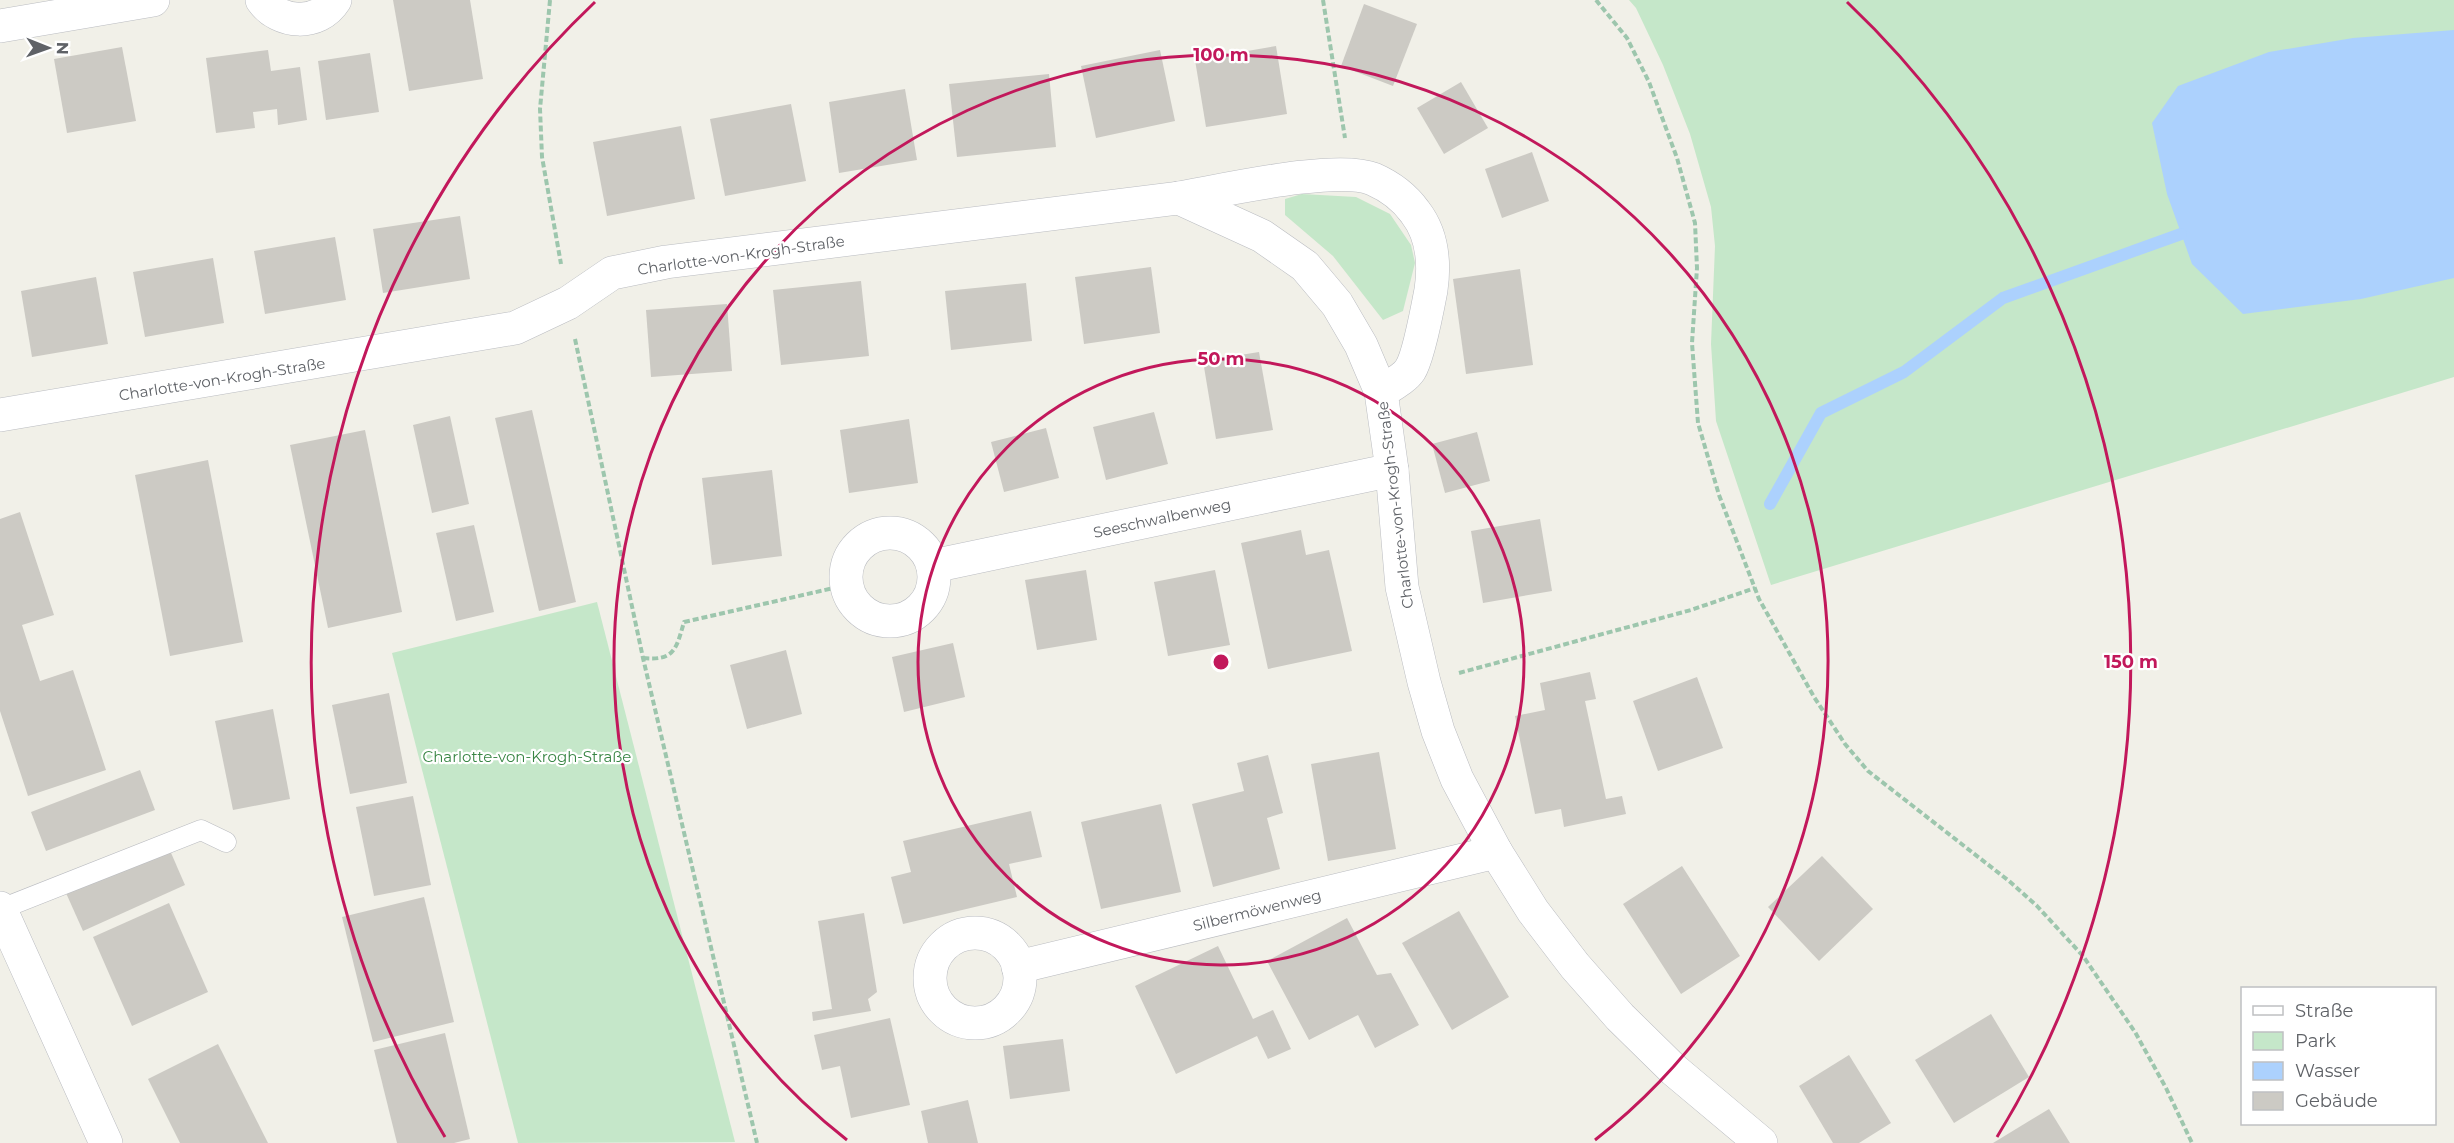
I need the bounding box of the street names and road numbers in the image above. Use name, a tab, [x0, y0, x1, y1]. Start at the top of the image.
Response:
street label: Charlotte-von-Krogh-Straße	[636, 231, 846, 279]
street label: Charlotte-von-Krogh-Straße	[117, 353, 327, 405]
street label: Charlotte-von-Krogh-Straße	[1373, 400, 1417, 610]
street label: Seeschwalbenweg	[1091, 494, 1233, 542]
street label: Silbermöwenweg	[1191, 885, 1323, 935]

